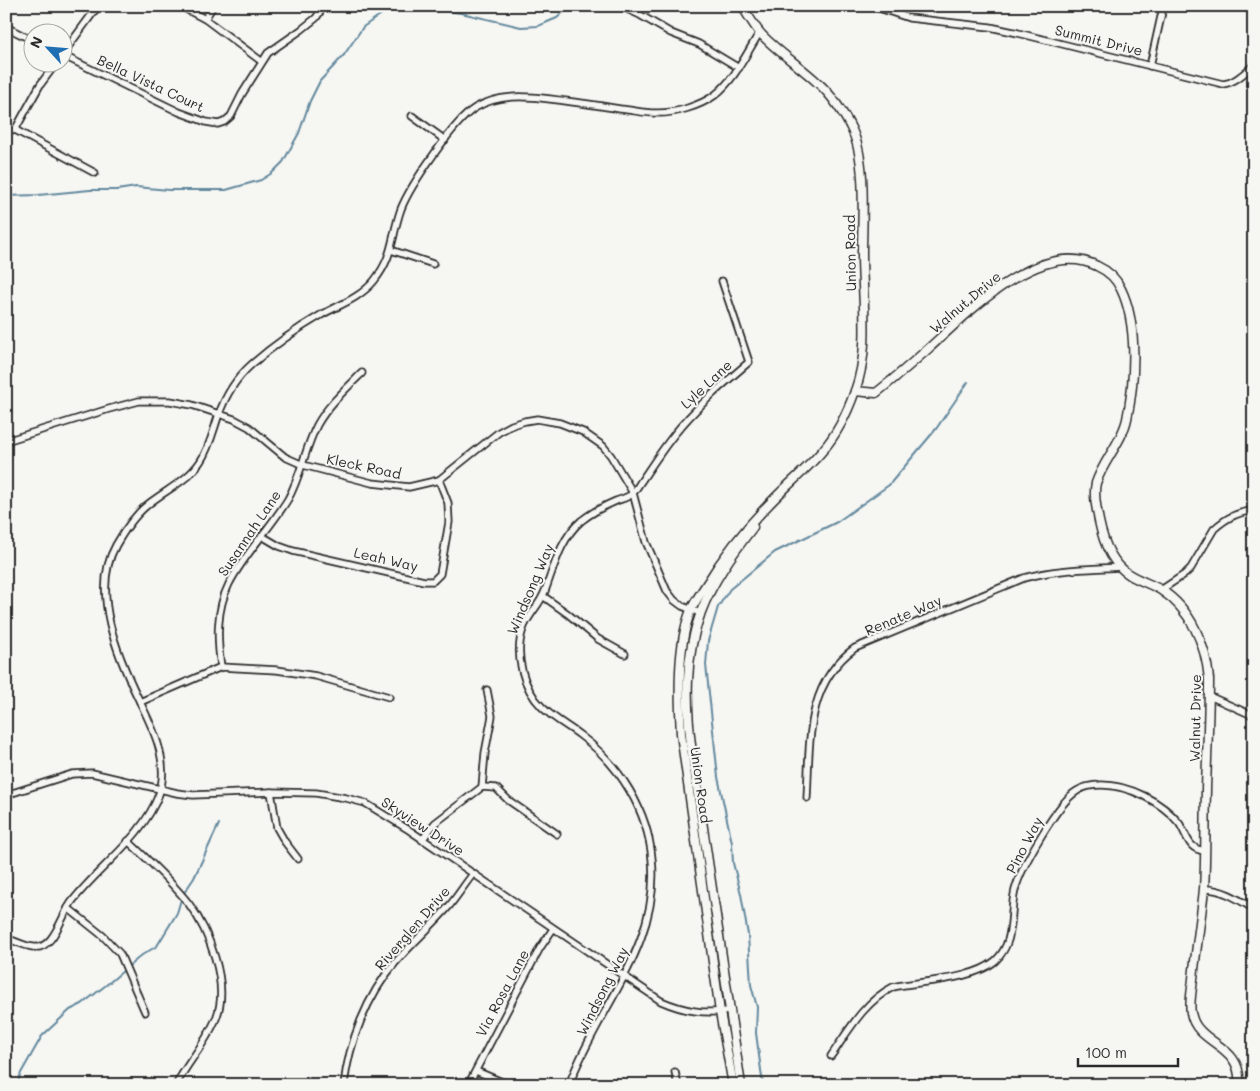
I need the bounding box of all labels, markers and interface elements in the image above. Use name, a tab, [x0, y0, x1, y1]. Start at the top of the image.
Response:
street label: Summit Drive	[1053, 20, 1145, 60]
north arrow	[22, 22, 72, 72]
text: N	[25, 33, 47, 51]
street label: Bella Vista Court	[94, 50, 208, 116]
street label: Union Road	[840, 214, 860, 292]
street label: Walnut Drive	[925, 267, 1005, 337]
street label: Lyle Lane	[676, 355, 736, 413]
street label: Kleck Road	[325, 449, 403, 483]
street label: Susannah Lane	[213, 486, 285, 580]
street label: Windsong Way	[502, 541, 558, 637]
street label: Leah Way	[352, 542, 420, 576]
street label: Renate Way	[862, 590, 944, 640]
street label: Walnut Drive	[1185, 674, 1205, 762]
street label: Union Road	[686, 746, 716, 824]
street label: Skyview Drive	[378, 792, 468, 860]
street label: Pino Way	[1001, 813, 1047, 877]
street label: Riverglen Drive	[370, 882, 454, 974]
street label: Windsong Way	[572, 943, 632, 1039]
street label: Via Rosa Lane	[471, 946, 533, 1040]
scale bar	[1078, 1036, 1178, 1068]
text: 100 m	[1085, 1042, 1127, 1062]

